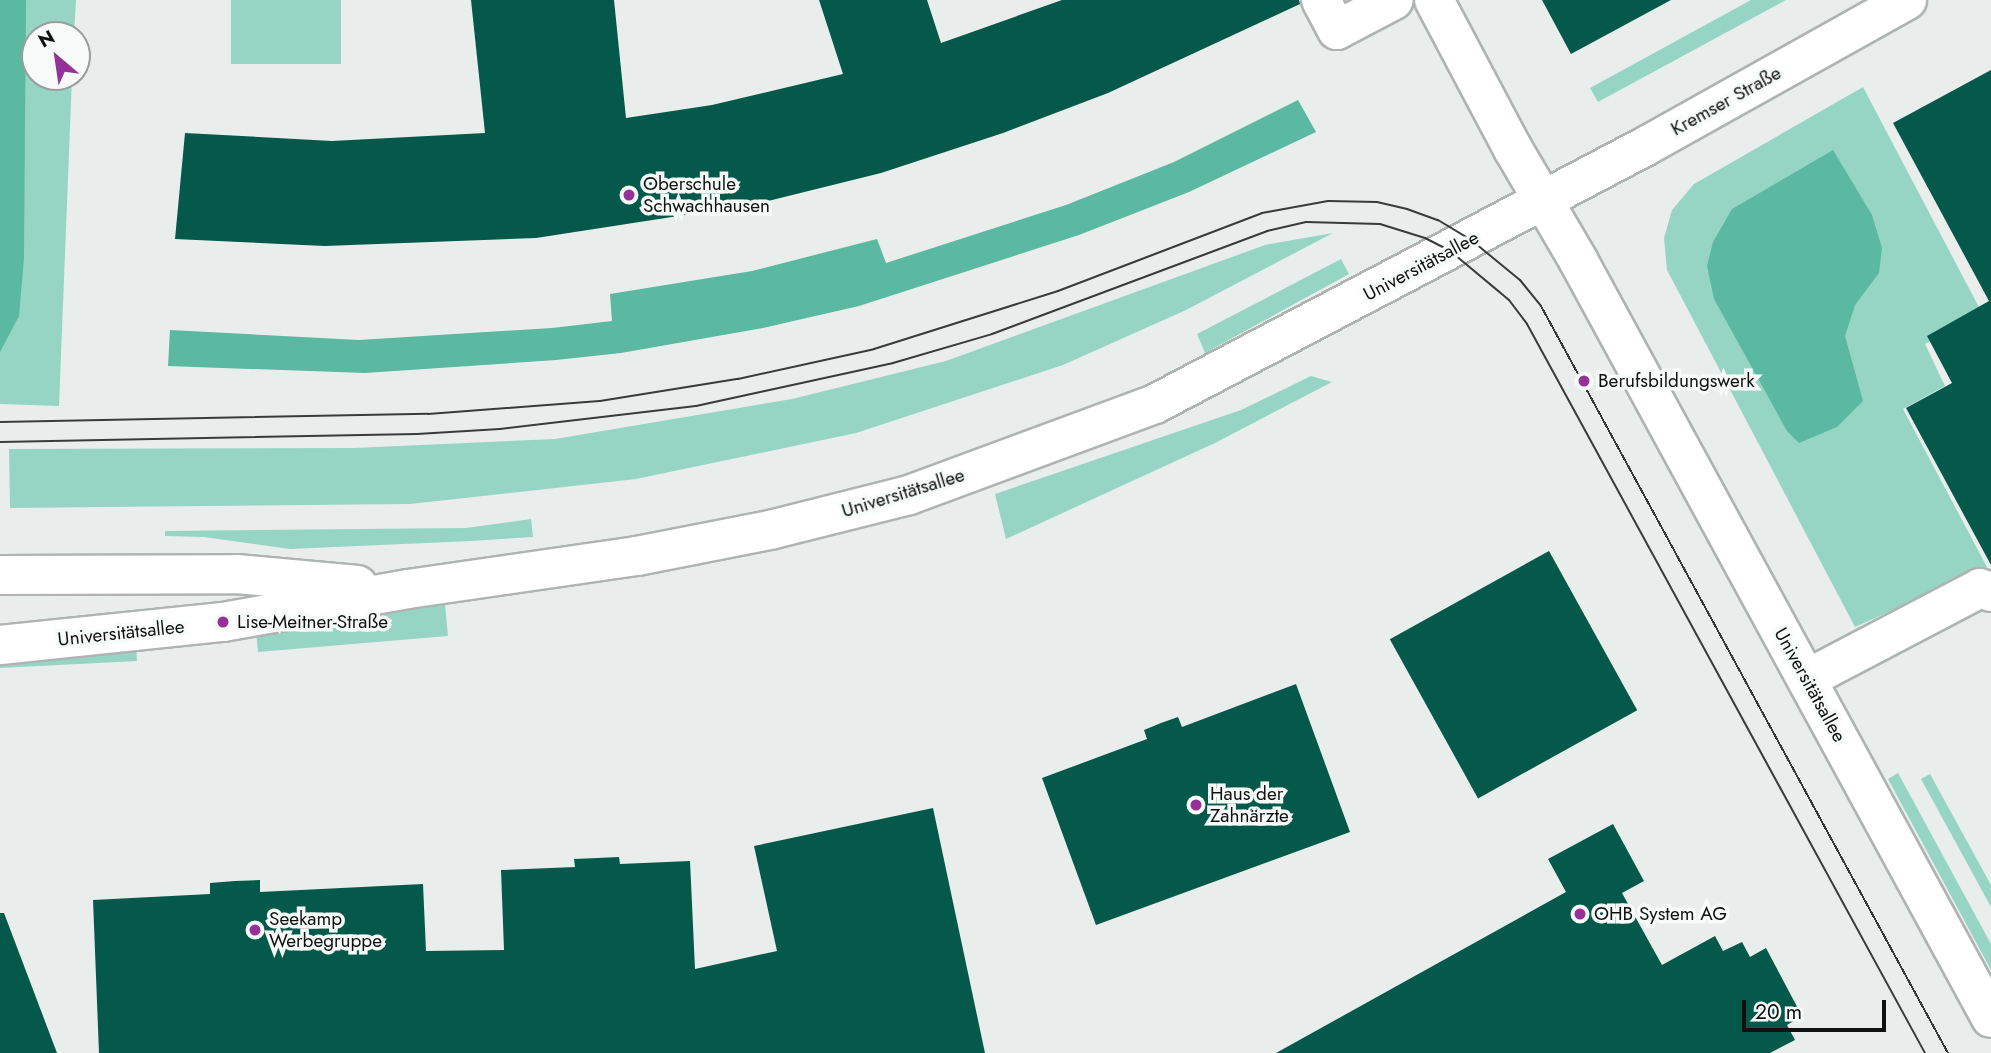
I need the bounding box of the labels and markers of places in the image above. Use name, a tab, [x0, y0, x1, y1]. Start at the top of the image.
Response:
place label: Oberschule Schwachhausen	[643, 173, 770, 217]
marker: Oberschule Schwachhausen	[621, 187, 637, 203]
place label: Berufsbildungswerk	[1598, 370, 1755, 392]
marker: Berufsbildungswerk	[1576, 373, 1592, 389]
place label: Lise-Meitner-Straße	[237, 611, 388, 633]
marker: Lise-Meitner-Straße	[215, 614, 231, 630]
place label: Haus der Zahnärzte	[1210, 783, 1289, 827]
marker: Haus der Zahnärzte	[1188, 797, 1204, 813]
place label: OHB System AG	[1594, 903, 1727, 925]
marker: OHB System AG	[1572, 906, 1588, 922]
place label: Seekamp Werbegruppe	[269, 908, 382, 952]
marker: Seekamp Werbegruppe	[247, 922, 263, 938]

